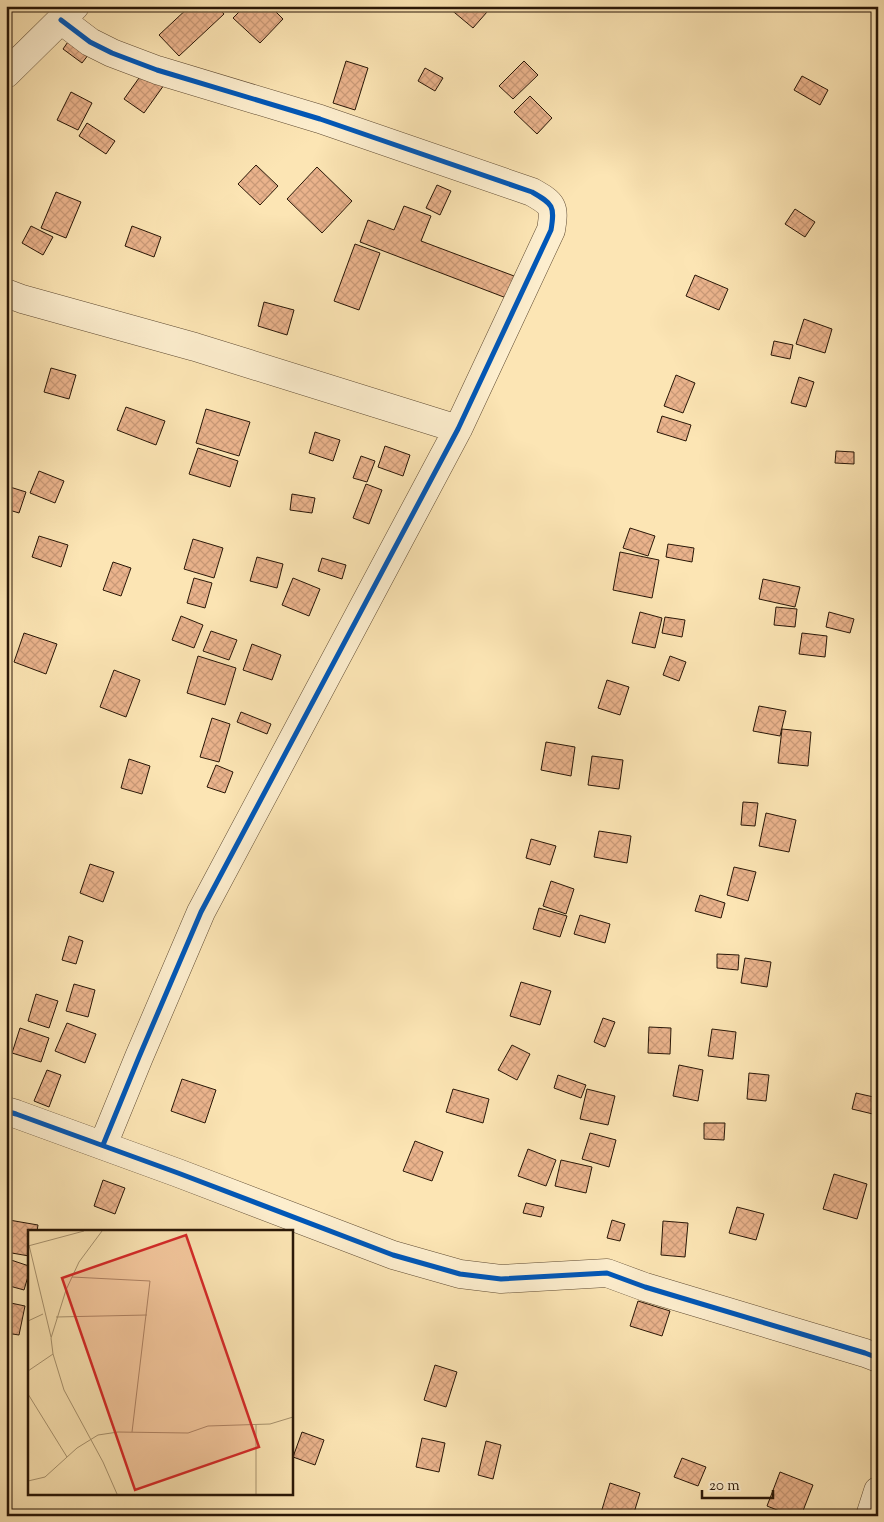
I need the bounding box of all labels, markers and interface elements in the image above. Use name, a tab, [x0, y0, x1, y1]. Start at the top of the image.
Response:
inset map	[28, 1230, 292, 1494]
scale bar	[702, 1467, 773, 1499]
text: 20 m	[709, 1476, 740, 1497]

